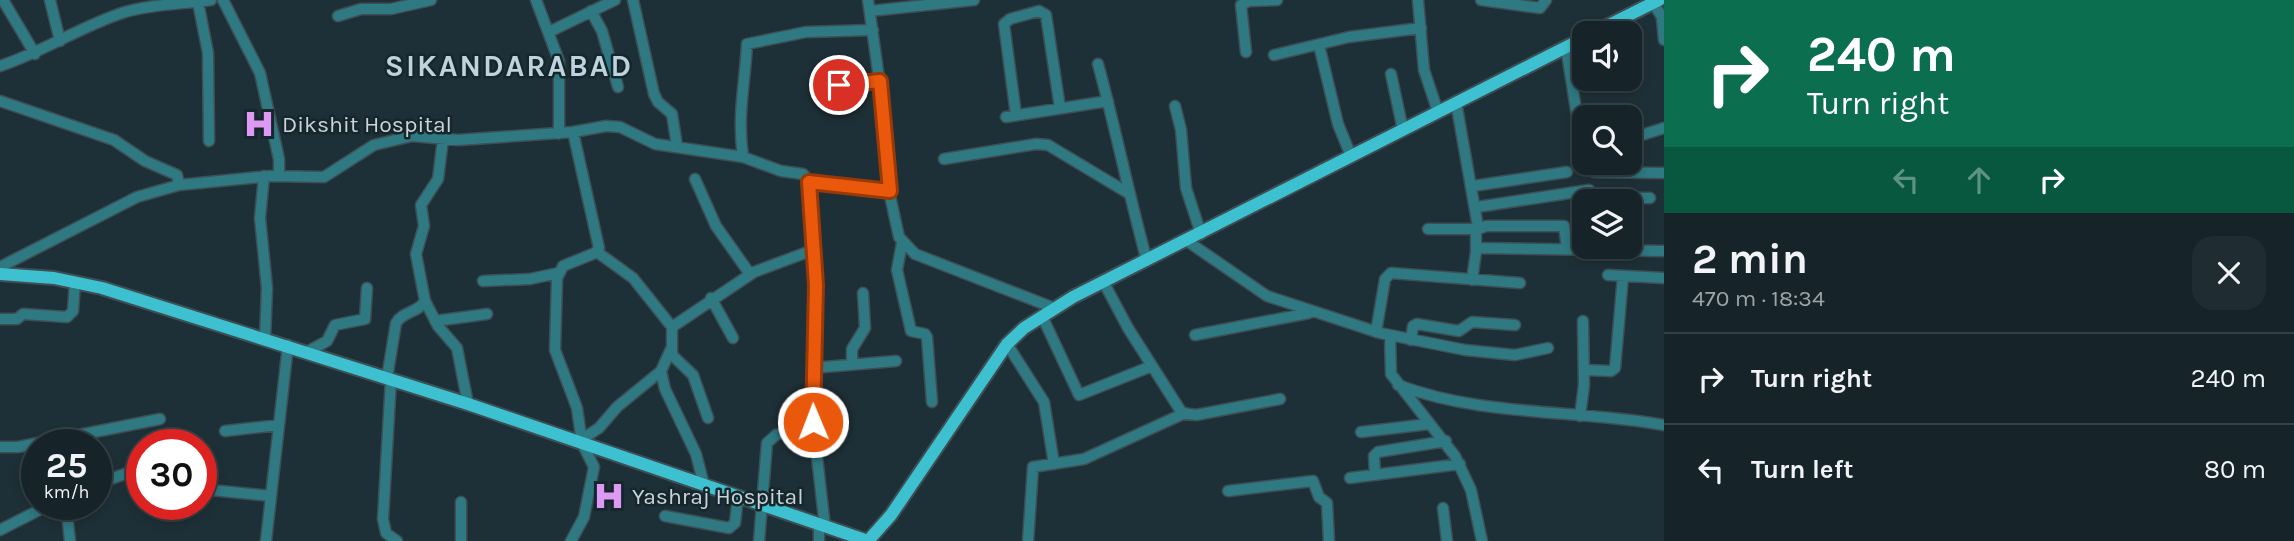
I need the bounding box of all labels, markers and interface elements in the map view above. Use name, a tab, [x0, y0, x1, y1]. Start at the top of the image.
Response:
map controls	[1572, 21, 1642, 259]
button: sound	[1572, 21, 1642, 91]
text: 240 m	[1807, 26, 1956, 83]
icon: right	[1692, 28, 1783, 119]
district label: SIKANDARABAD	[385, 48, 633, 84]
pin	[809, 55, 869, 115]
icon: arrive	[820, 66, 858, 104]
text: Turn right	[1807, 85, 1949, 122]
button: search	[1572, 105, 1642, 175]
hospital icon: Dikshit Hospital	[242, 107, 276, 141]
place label: Dikshit Hospital	[282, 111, 452, 138]
icon: left	[1887, 161, 1925, 199]
icon: ahead	[1960, 161, 1998, 199]
icon: right	[2033, 161, 2071, 199]
button: layers	[1572, 189, 1642, 259]
text: 2 min	[1692, 234, 1808, 284]
button: close	[2192, 236, 2266, 310]
text: 470 m · 18:34	[1692, 285, 1825, 312]
icon: right	[1692, 360, 1730, 398]
text: Turn right	[1751, 363, 1872, 394]
text: 240 m	[2190, 363, 2266, 394]
position arrow	[776, 385, 850, 459]
speed limit sign: 30	[126, 429, 217, 520]
text: 25	[46, 445, 87, 486]
icon: left	[1692, 451, 1730, 489]
text: Turn left	[1751, 454, 1853, 485]
text: 80 m	[2204, 454, 2266, 485]
hospital icon: Yashraj Hospital	[592, 479, 626, 513]
text: km/h	[44, 481, 89, 503]
place label: Yashraj Hospital	[632, 483, 804, 510]

